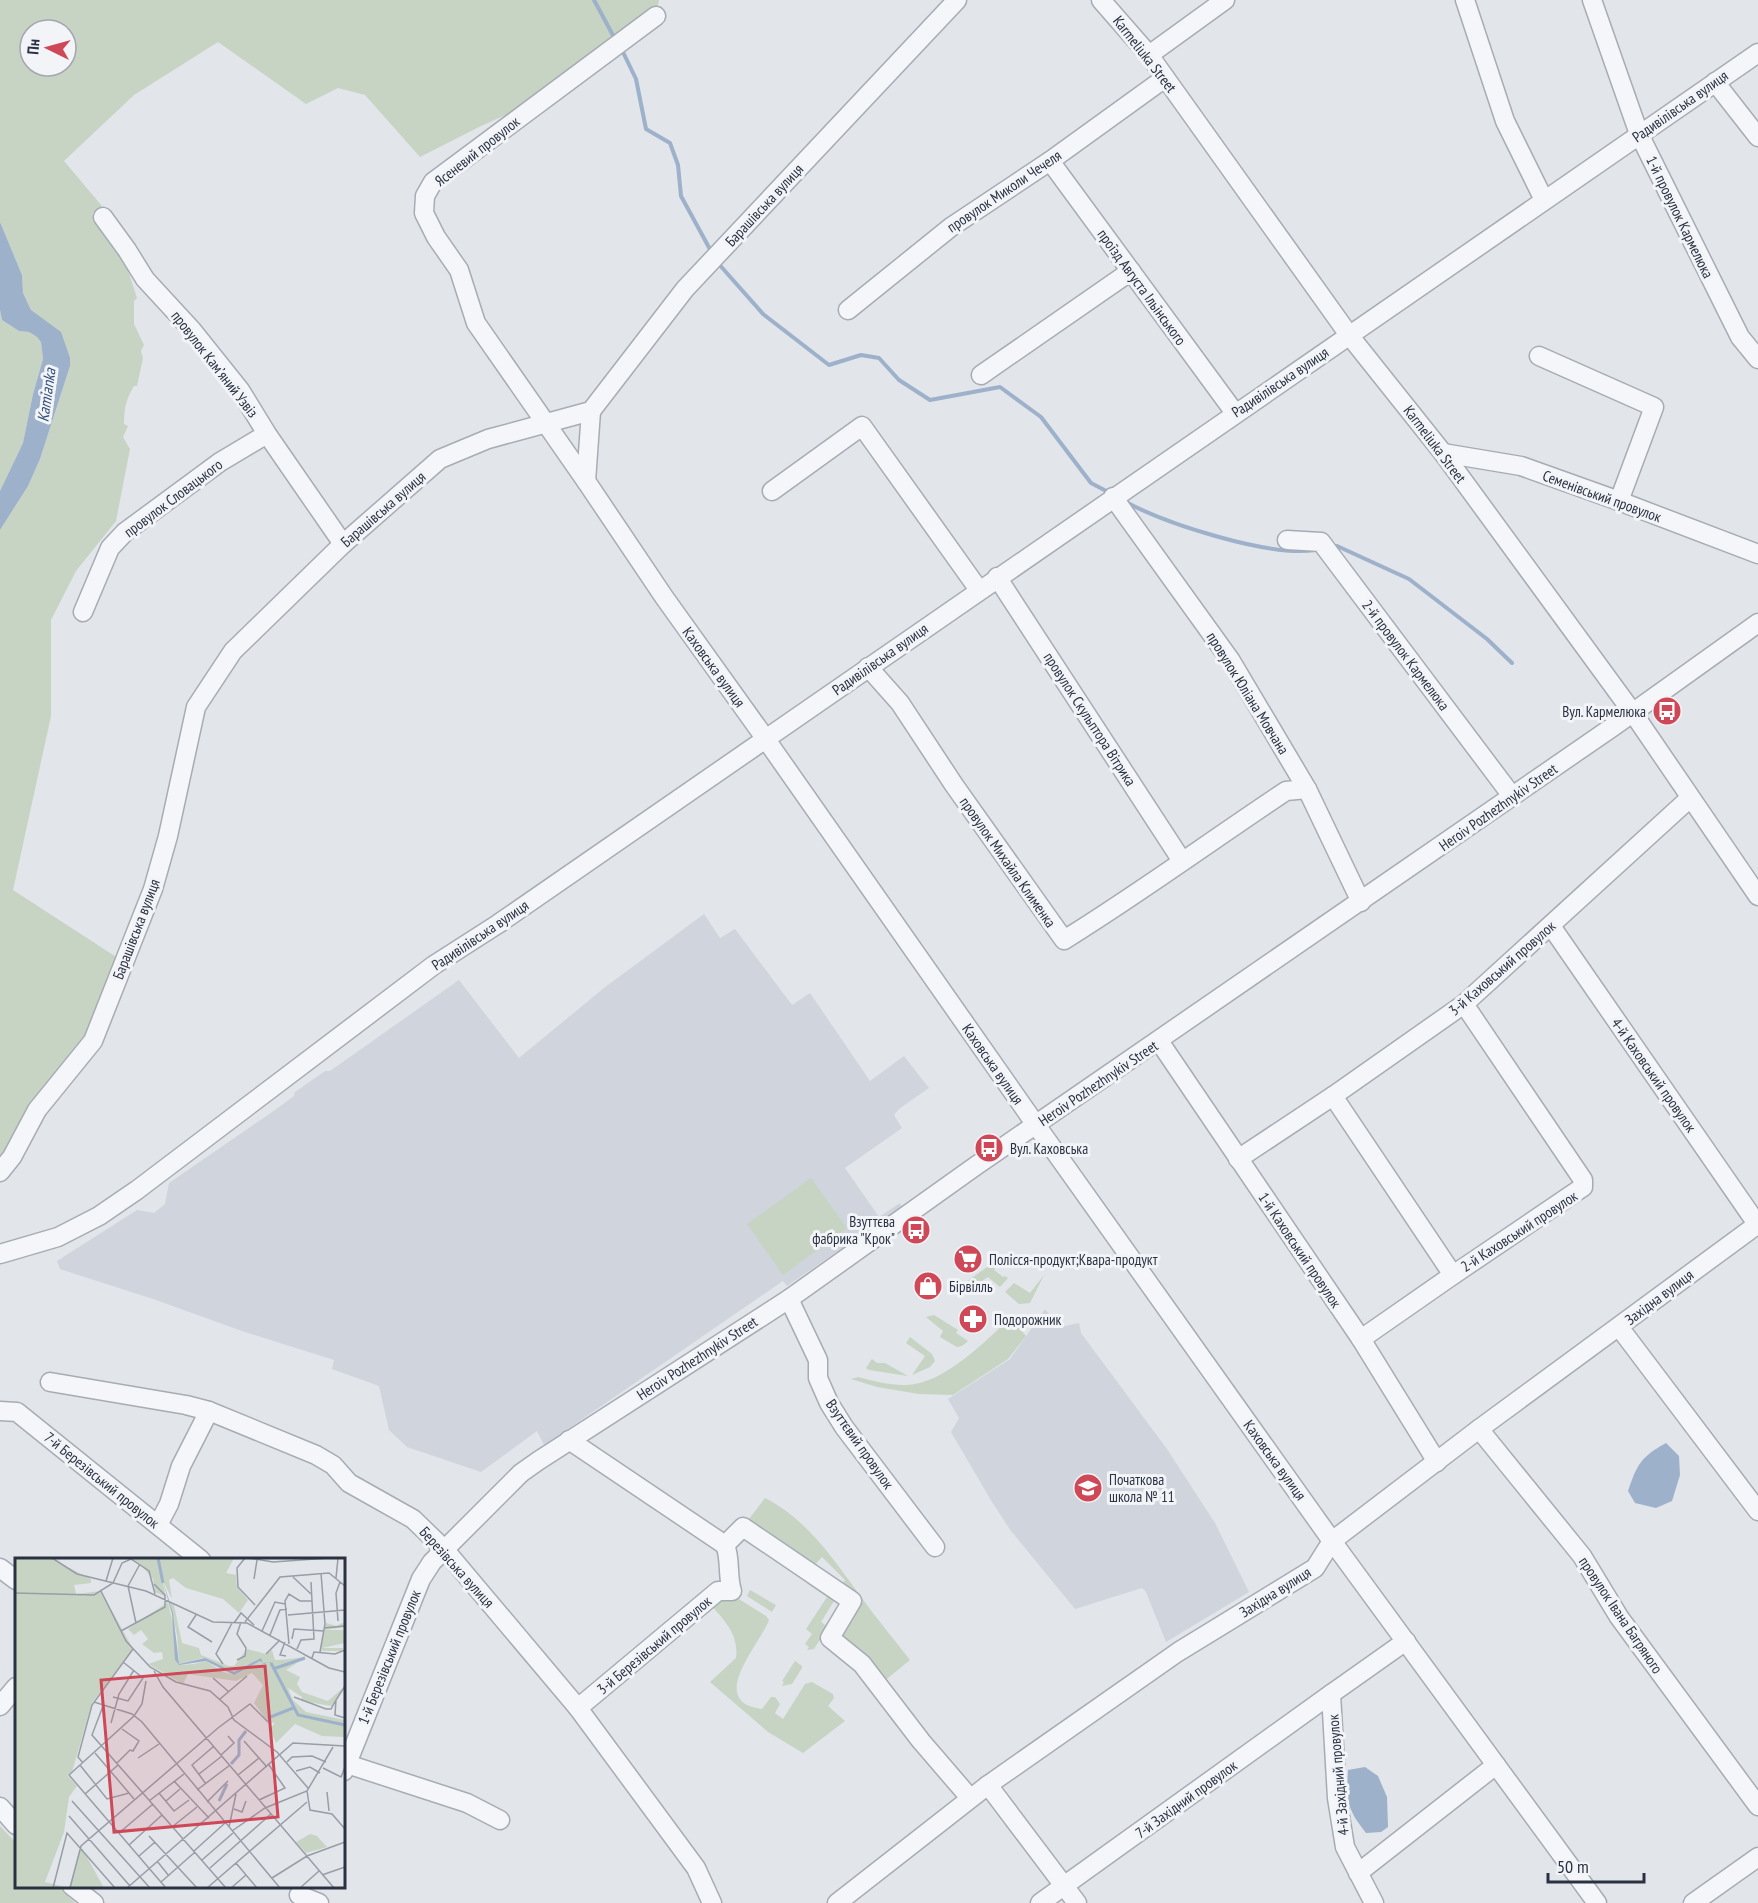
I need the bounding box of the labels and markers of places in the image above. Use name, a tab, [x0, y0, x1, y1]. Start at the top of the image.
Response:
bus stop icon: Вул. Кармелюка	[1651, 695, 1683, 727]
place label: Вул. Кармелюка	[1562, 702, 1646, 721]
bus stop icon: Вул. Каховська	[973, 1132, 1005, 1164]
place label: Вул. Каховська	[1010, 1139, 1088, 1158]
place label: Взуттєва фабрика "Крок"	[812, 1212, 895, 1248]
bus stop icon: Взуттєва фабрика "Крок"	[900, 1214, 932, 1246]
supermarket icon: Полісся-продукт;Квара-продукт	[952, 1243, 984, 1275]
place label: Полісся-продукт;Квара-продукт	[989, 1250, 1158, 1269]
shop icon: Бірвілль	[912, 1270, 944, 1302]
place label: Бірвілль	[949, 1277, 993, 1296]
pharmacy icon: Подорожник	[957, 1303, 989, 1335]
place label: Подорожник	[994, 1310, 1062, 1329]
place label: Початкова школа № 11	[1109, 1470, 1174, 1506]
school or university icon: Початкова школа № 11	[1072, 1472, 1104, 1504]

